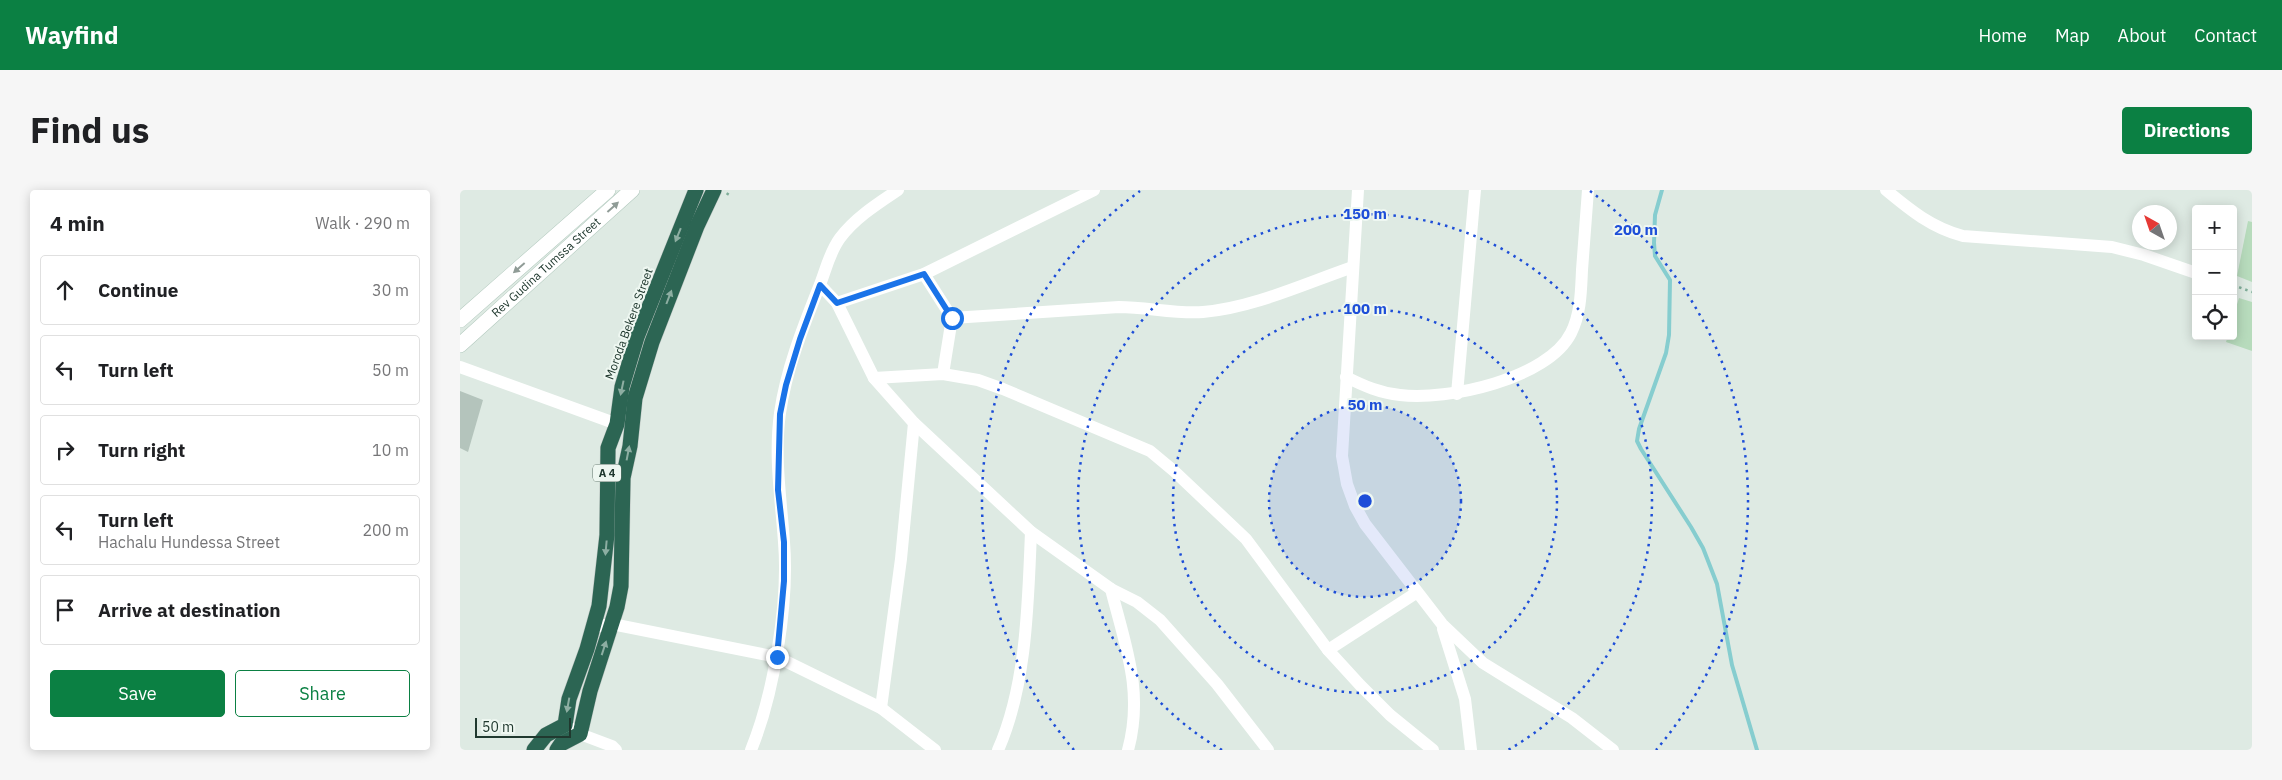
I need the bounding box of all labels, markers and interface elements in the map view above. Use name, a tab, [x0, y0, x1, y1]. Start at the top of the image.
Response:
text: Wayfind	[25, 19, 118, 51]
text: Home	[1979, 24, 2027, 47]
text: Map	[2055, 24, 2090, 47]
text: About	[2118, 24, 2166, 47]
text: Contact	[2194, 24, 2257, 47]
text: Find us	[30, 107, 149, 153]
button: Directions	[2122, 107, 2252, 154]
one-way arrow	[607, 201, 619, 213]
text: 150 m	[1343, 204, 1387, 223]
north arrow	[2132, 205, 2177, 250]
map controls	[2192, 205, 2237, 340]
button: +	[2192, 205, 2237, 250]
text: 4 min	[50, 209, 105, 237]
text: Walk · 290 m	[315, 213, 410, 233]
street label: Rev Gudina Tumssa Street	[488, 214, 603, 320]
text: 200 m	[1614, 220, 1658, 239]
one-way arrow	[674, 228, 682, 243]
button: −	[2192, 250, 2237, 295]
one-way arrow	[513, 262, 525, 274]
street label: Moroda Bekere Street	[601, 266, 656, 382]
icon: ahead	[51, 276, 79, 304]
text: Continue	[98, 278, 178, 302]
text: 30 m	[372, 280, 409, 300]
one-way arrow	[665, 289, 673, 304]
button: locate	[2192, 295, 2237, 340]
text: 100 m	[1343, 299, 1387, 318]
route start	[941, 307, 964, 330]
icon: left	[51, 356, 79, 384]
text: Turn left	[98, 358, 174, 382]
text: 50 m	[372, 360, 409, 380]
one-way arrow	[618, 380, 626, 395]
text: 50 m	[1348, 395, 1382, 414]
icon: right	[51, 436, 79, 464]
text: Turn right	[98, 438, 185, 462]
text: 10 m	[372, 440, 409, 460]
one-way arrow	[624, 446, 632, 461]
road number: A 4	[593, 464, 621, 482]
centre of rings	[1356, 492, 1374, 510]
text: Turn left	[98, 508, 174, 532]
icon: left	[51, 516, 79, 544]
text: 200 m	[362, 520, 409, 540]
text: Hachalu Hundessa Street	[98, 532, 280, 552]
one-way arrow	[601, 540, 609, 556]
icon: arrive	[51, 596, 79, 624]
text: Arrive at destination	[98, 598, 281, 622]
one-way arrow	[601, 640, 609, 655]
route end	[766, 646, 789, 669]
button: Save	[50, 670, 225, 717]
button: Share	[235, 670, 410, 717]
one-way arrow	[564, 698, 572, 714]
scale bar	[475, 715, 571, 738]
text: 50 m	[482, 718, 514, 736]

